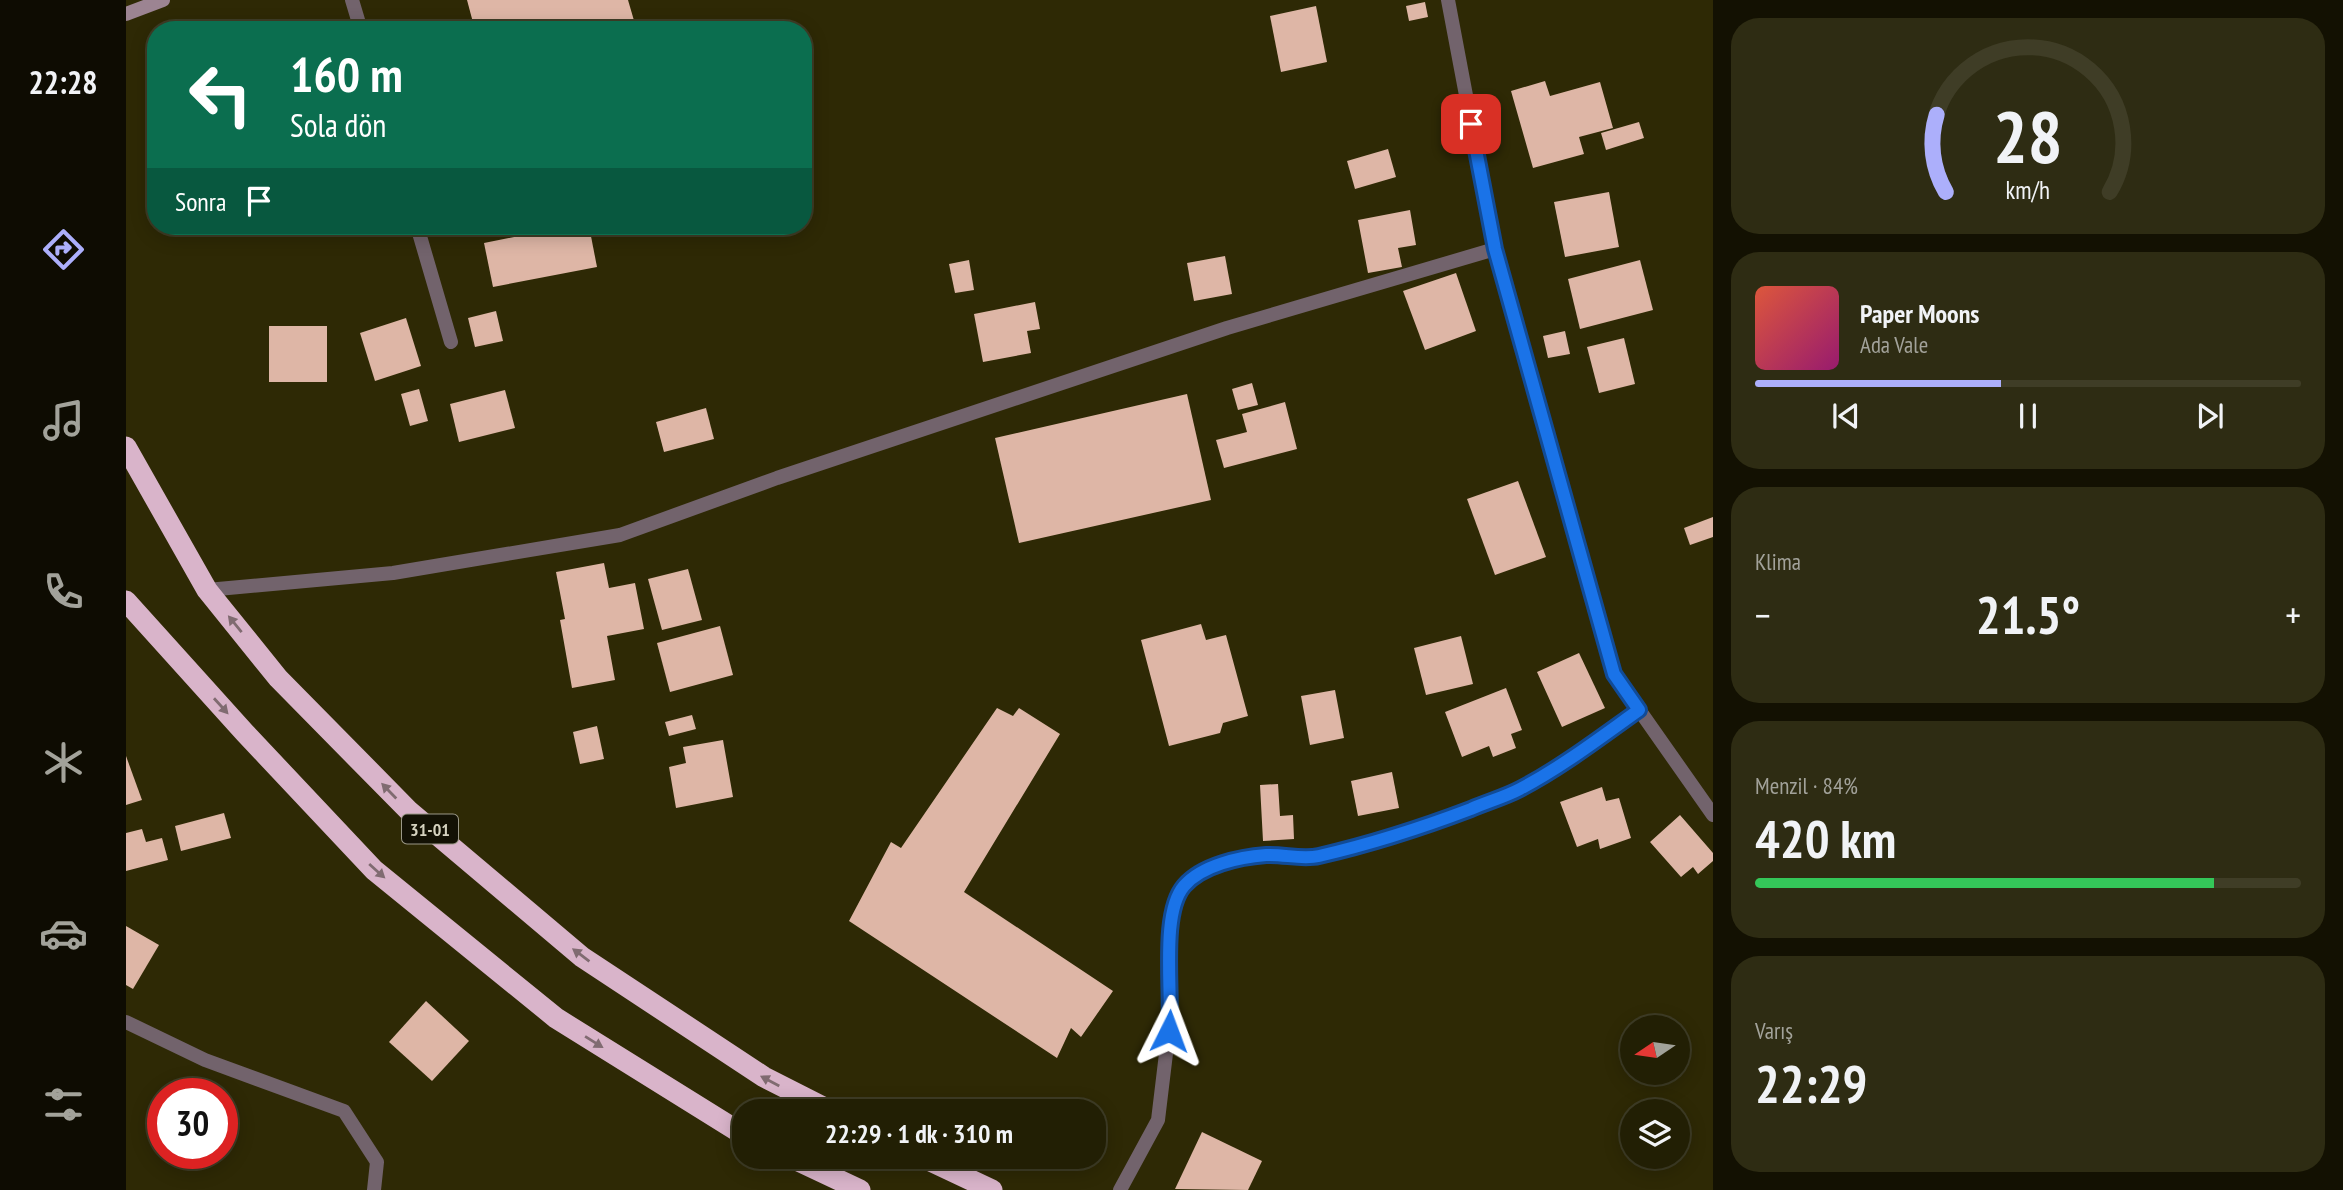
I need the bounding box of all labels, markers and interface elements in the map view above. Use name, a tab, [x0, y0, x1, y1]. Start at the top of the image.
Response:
text: 160 m	[290, 42, 403, 106]
icon: left	[175, 49, 266, 140]
text: 22:28	[28, 61, 98, 103]
text: 28	[1993, 89, 2063, 183]
pin	[1441, 94, 1501, 154]
text: Sola dön	[290, 104, 386, 146]
icon: arrive	[1452, 105, 1490, 143]
text: km/h	[2006, 174, 2050, 206]
icon: arrive	[240, 182, 278, 220]
text: Sonra	[175, 185, 226, 218]
icon: directions	[39, 225, 88, 274]
text: Paper Moons	[1860, 297, 1979, 330]
text: Ada Vale	[1860, 330, 1928, 359]
icon: music	[39, 396, 88, 445]
icon: previous	[1827, 397, 1865, 435]
icon: pause	[2009, 397, 2047, 435]
icon: next	[2191, 397, 2229, 435]
text: Klima	[1755, 547, 1801, 576]
icon: phone	[39, 567, 88, 616]
text: 21.5°	[1976, 581, 2080, 648]
text: −	[1755, 590, 1771, 639]
text: +	[2285, 590, 2301, 639]
one-way arrow	[228, 616, 243, 634]
one-way arrow	[213, 697, 229, 715]
icon: climate	[39, 738, 88, 787]
text: Menzil · 84%	[1755, 771, 1858, 800]
one-way arrow	[382, 783, 398, 800]
text: 420 km	[1755, 805, 1896, 872]
road number: 31-01	[402, 814, 458, 844]
one-way arrow	[368, 863, 385, 879]
icon: car	[39, 909, 88, 958]
one-way arrow	[571, 948, 590, 962]
position arrow	[1132, 994, 1206, 1068]
north arrow	[1620, 1015, 1690, 1085]
map controls	[1620, 1015, 1690, 1169]
text: Varış	[1755, 1016, 1793, 1045]
one-way arrow	[584, 1035, 604, 1048]
text: 22:29	[1755, 1050, 1867, 1117]
one-way arrow	[760, 1075, 780, 1087]
speed limit sign: 30	[147, 1078, 238, 1169]
icon: filters	[39, 1080, 88, 1129]
button: layers	[1620, 1099, 1690, 1169]
text: 22:29 · 1 dk · 310 m	[825, 1117, 1013, 1150]

